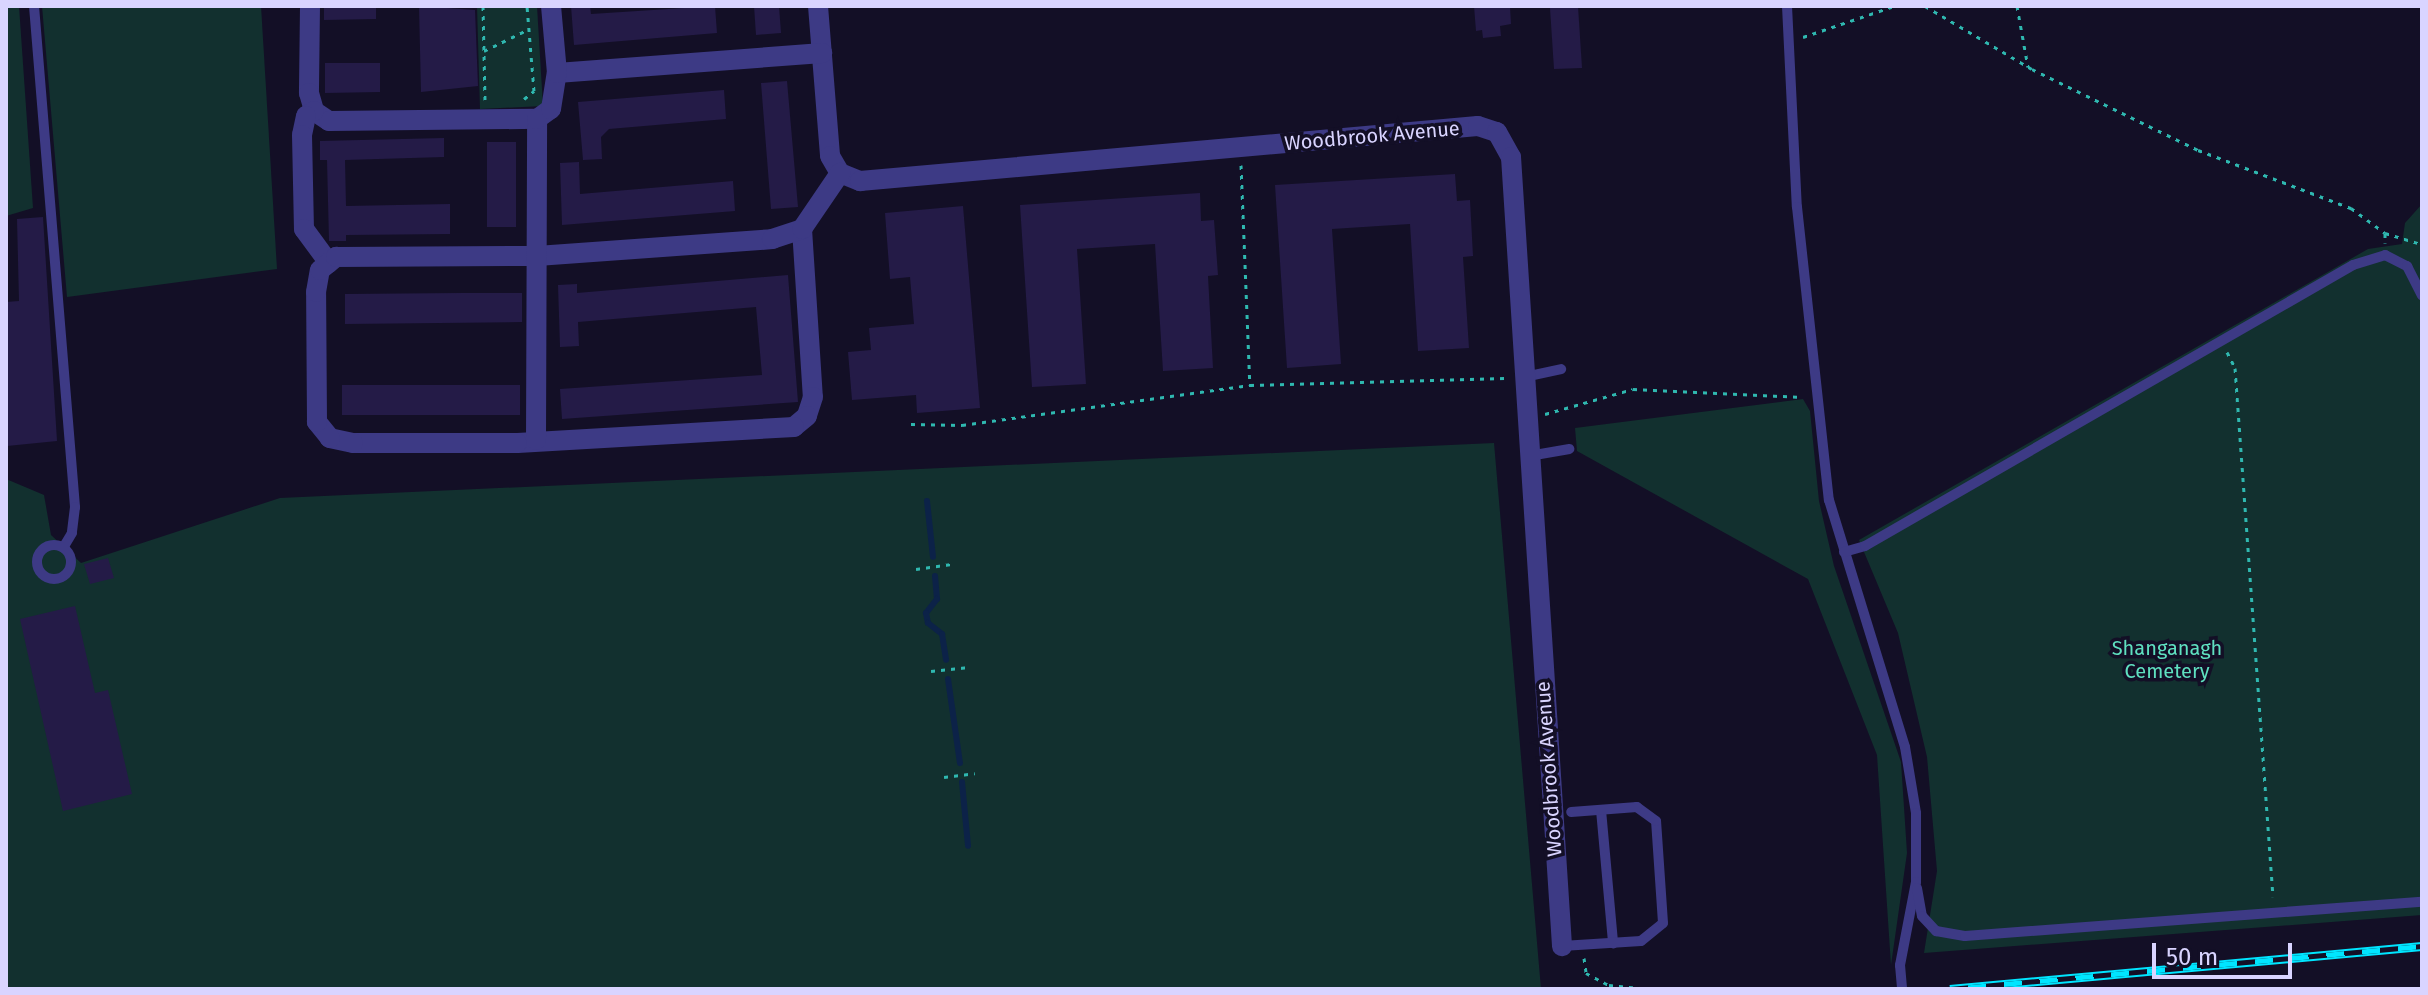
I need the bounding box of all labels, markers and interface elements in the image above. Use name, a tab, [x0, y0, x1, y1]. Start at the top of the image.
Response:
street label: Woodbrook Avenue	[1283, 116, 1461, 156]
park label: Shanganagh Cemetery	[2112, 637, 2222, 684]
street label: Woodbrook Avenue	[1531, 680, 1567, 858]
scale bar	[2156, 927, 2296, 977]
text: 50 m	[2166, 943, 2218, 971]

